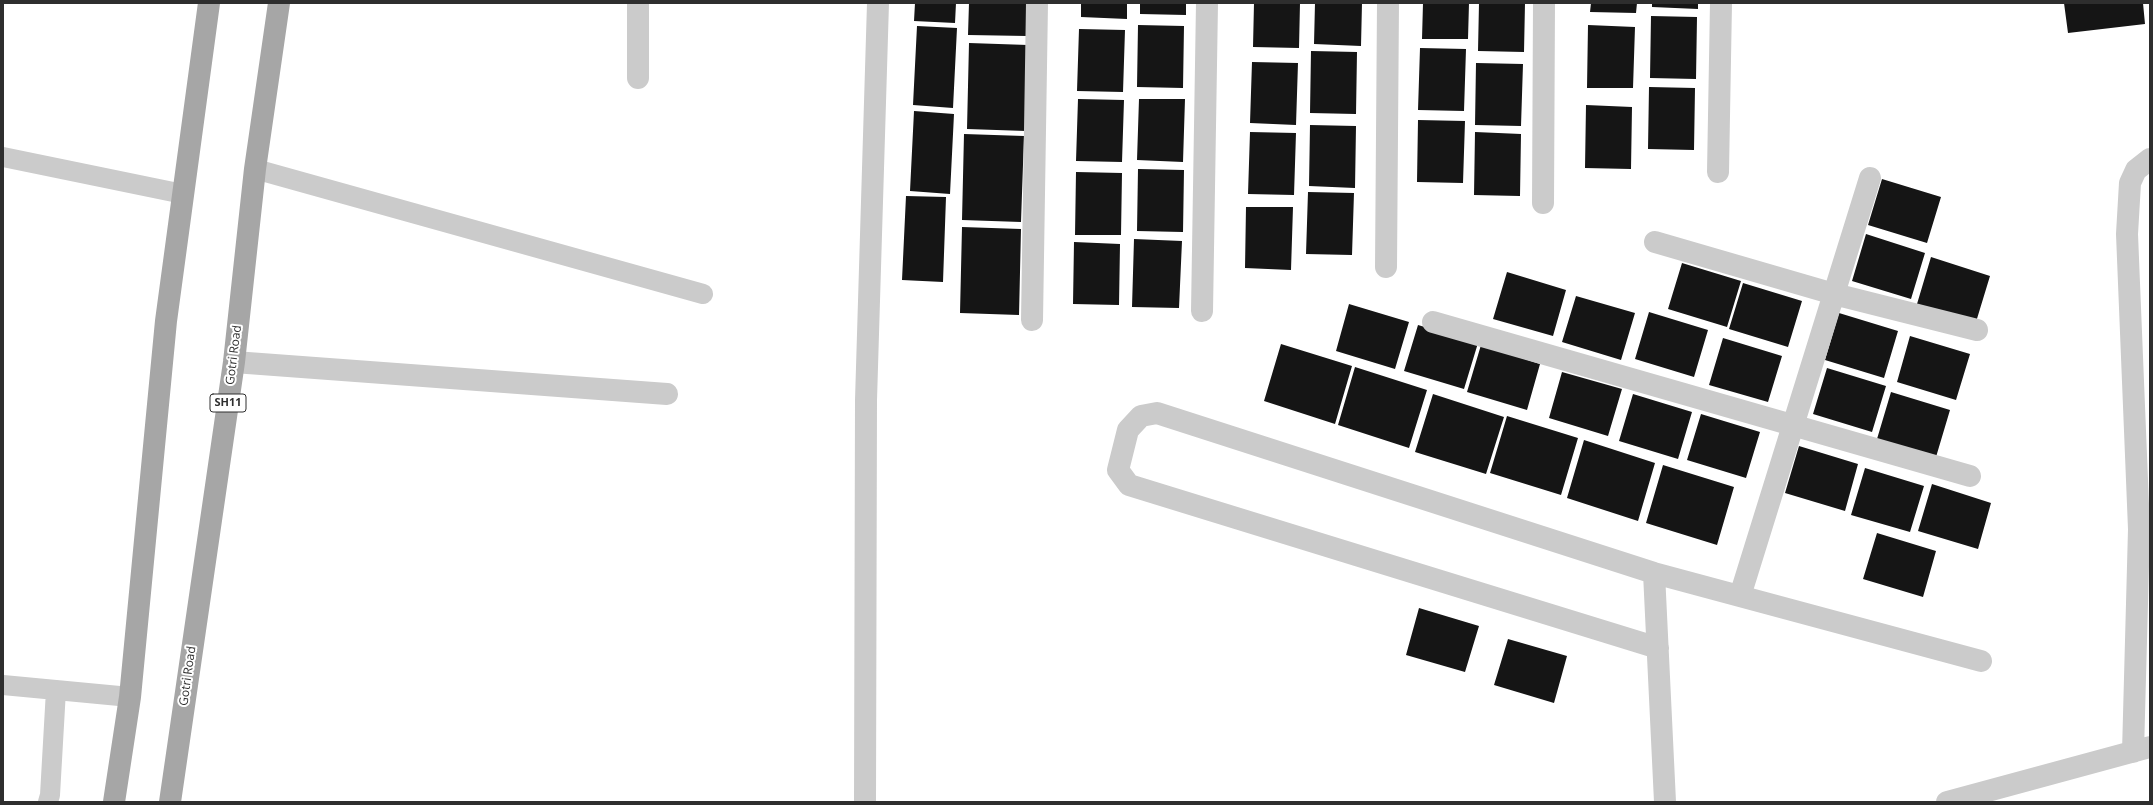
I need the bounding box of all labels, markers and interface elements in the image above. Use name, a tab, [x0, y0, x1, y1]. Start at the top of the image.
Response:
street label: Gotri Road	[223, 324, 245, 386]
road number: SH11	[210, 394, 246, 412]
street label: Gotri Road	[177, 645, 199, 707]

